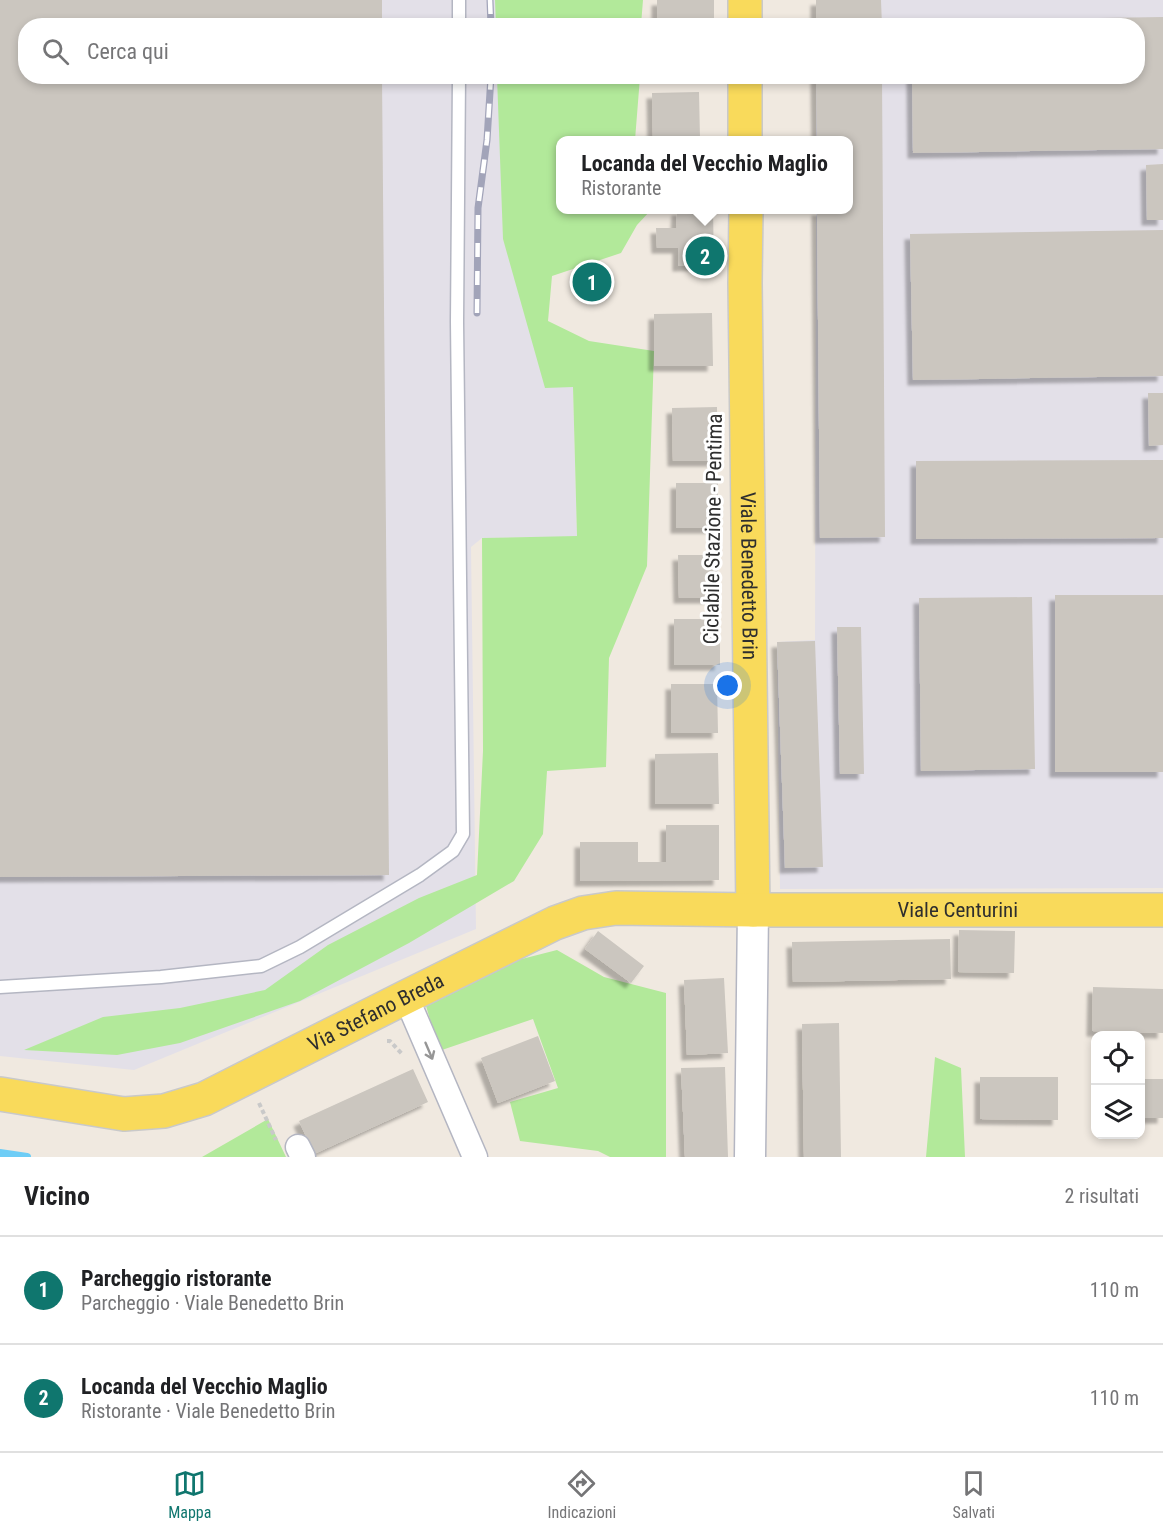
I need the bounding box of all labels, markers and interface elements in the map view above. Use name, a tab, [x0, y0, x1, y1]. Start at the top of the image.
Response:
search box	[18, 18, 1145, 84]
icon: search	[39, 35, 72, 68]
text: Cerca qui	[87, 39, 169, 64]
popup	[556, 136, 853, 214]
text: Locanda del Vecchio Maglio	[581, 151, 828, 176]
text: Ristorante	[581, 176, 662, 200]
pin: 2	[686, 234, 724, 278]
pin: 1	[572, 260, 612, 304]
street label: Ciclabile Stazione - Pentima	[699, 413, 727, 645]
street label: Viale Benedetto Brin	[736, 492, 762, 660]
your location	[713, 671, 742, 700]
street label: Viale Centurini	[897, 898, 1018, 922]
street label: Via Stefano Breda	[304, 968, 448, 1056]
map controls	[1091, 1031, 1145, 1139]
button: locate	[1091, 1031, 1145, 1085]
one-way arrow	[424, 1041, 435, 1059]
button: layers	[1091, 1085, 1145, 1139]
text: Vicino	[24, 1181, 90, 1211]
text: 2 risultati	[1064, 1184, 1139, 1208]
text: Parcheggio ristorante	[81, 1266, 272, 1291]
text: 1	[38, 1278, 49, 1302]
text: 110 m	[1090, 1278, 1139, 1302]
text: Parcheggio · Viale Benedetto Brin	[81, 1291, 344, 1315]
text: Locanda del Vecchio Maglio	[81, 1374, 328, 1399]
text: 2	[38, 1386, 49, 1410]
text: 110 m	[1090, 1386, 1139, 1410]
text: Ristorante · Viale Benedetto Brin	[81, 1399, 336, 1423]
tab: Mappa	[168, 1467, 211, 1522]
tab: Indicazioni	[548, 1467, 616, 1522]
tab: Salvati	[952, 1467, 995, 1522]

